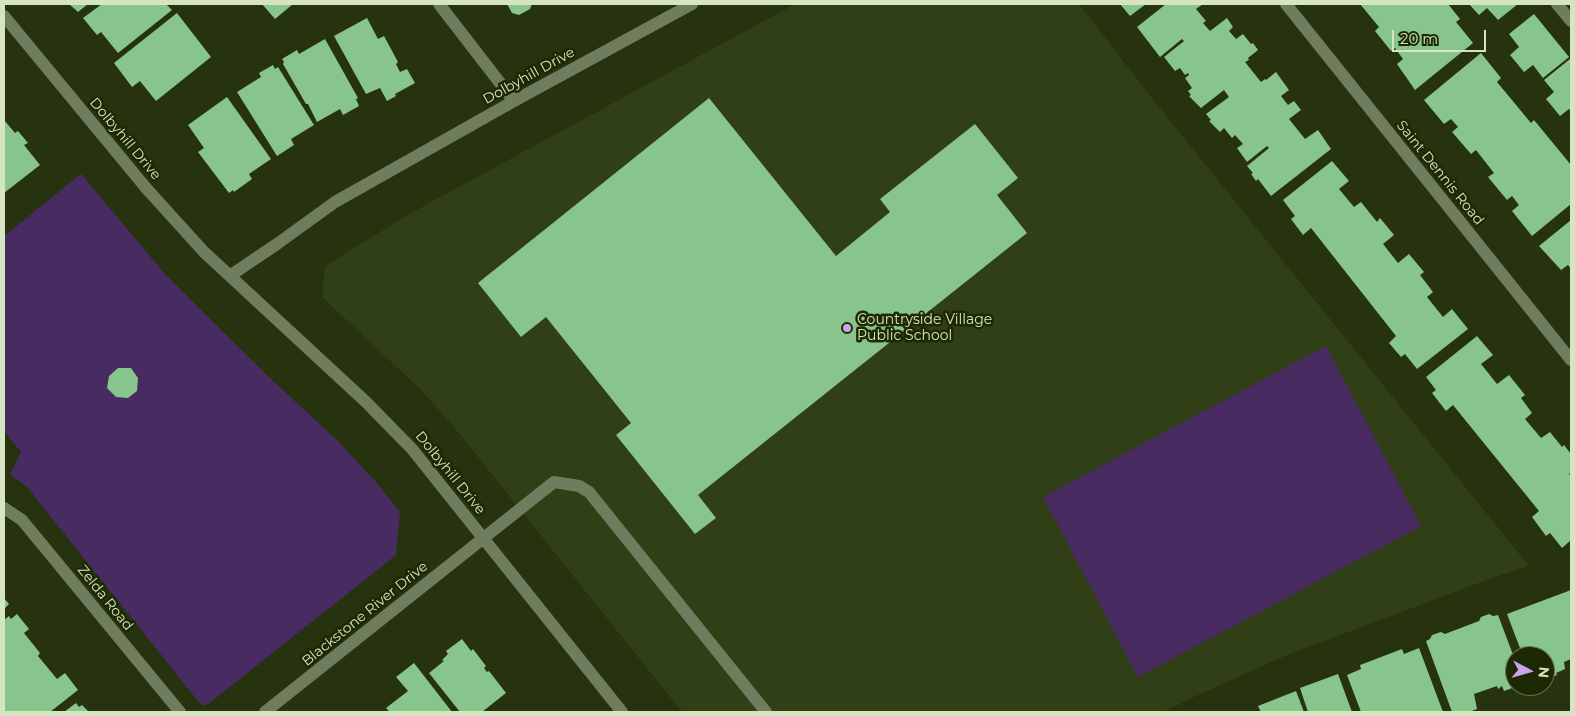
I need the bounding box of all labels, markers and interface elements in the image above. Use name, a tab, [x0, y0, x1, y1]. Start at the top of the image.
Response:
scale bar	[1395, 20, 1489, 52]
text: 20 m	[1400, 29, 1438, 48]
street label: Dolbyhill Drive	[480, 44, 578, 108]
street label: Dolbyhill Drive	[86, 95, 164, 183]
street label: Saint Dennis Road	[1393, 117, 1487, 229]
place label: Countryside Village Public School	[857, 312, 992, 344]
marker: Countryside Village Public School	[841, 322, 853, 334]
street label: Dolbyhill Drive	[411, 428, 489, 518]
street label: Blackstone River Drive	[299, 558, 431, 670]
street label: Zelda Road	[74, 562, 136, 634]
north arrow	[1505, 646, 1555, 696]
text: N	[1534, 666, 1553, 679]

